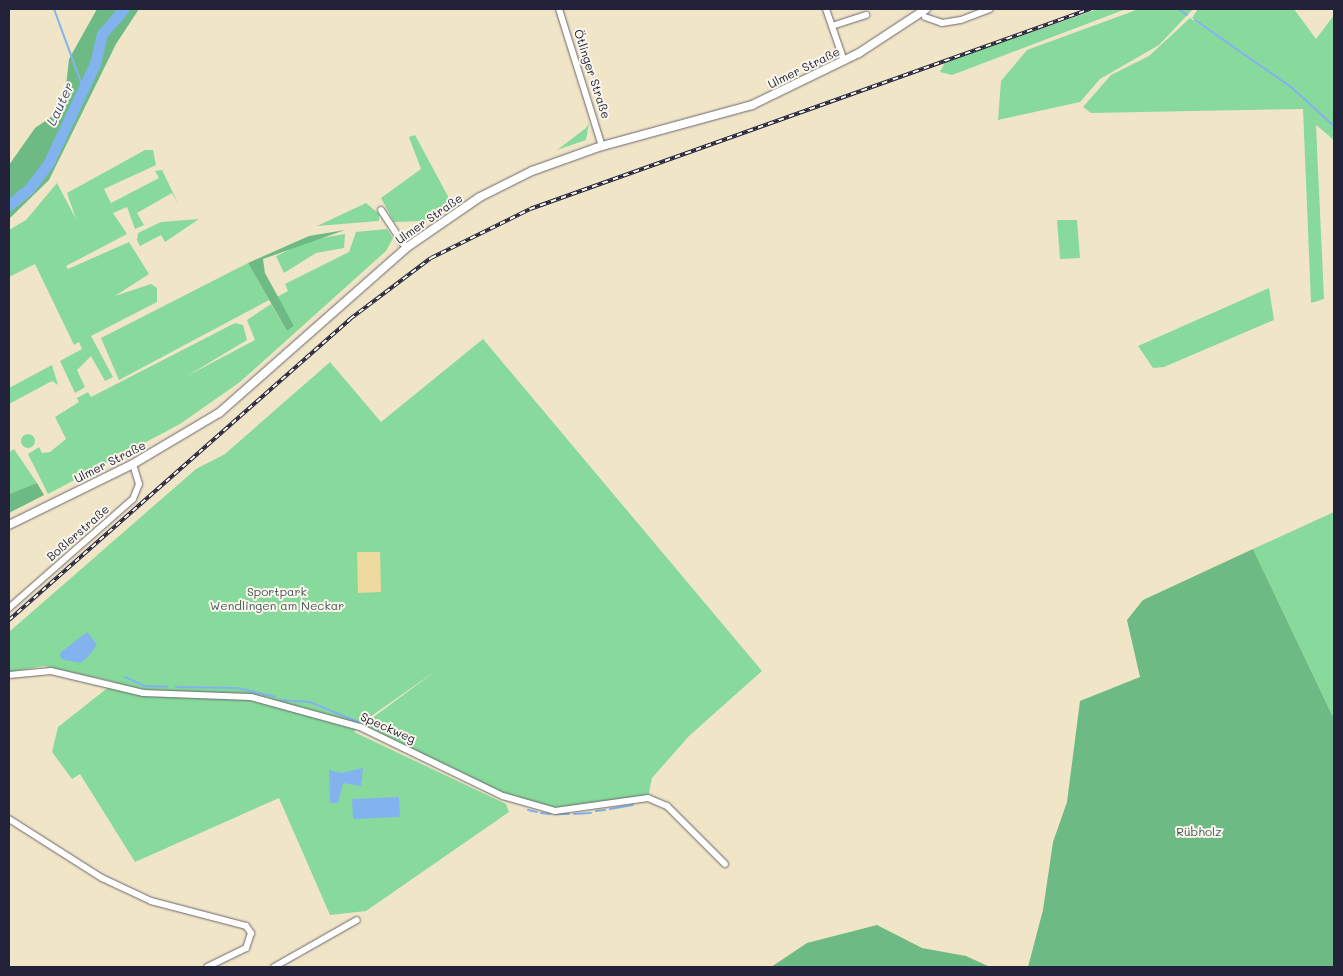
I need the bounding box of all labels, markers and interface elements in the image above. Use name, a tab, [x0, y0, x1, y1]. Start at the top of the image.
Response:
street label: Ötlinger Straße	[571, 28, 613, 120]
street label: Ulmer Straße	[766, 44, 842, 92]
water label: Lauter	[43, 80, 77, 128]
street label: Ulmer Straße	[393, 191, 465, 247]
street label: Ulmer Straße	[72, 438, 148, 486]
street label: Boßlerstraße	[44, 502, 112, 564]
park label: Sportpark Wendlingen am Neckar	[210, 585, 344, 613]
street label: Speckweg	[358, 709, 418, 747]
park label: Rübholz	[1176, 825, 1222, 839]

